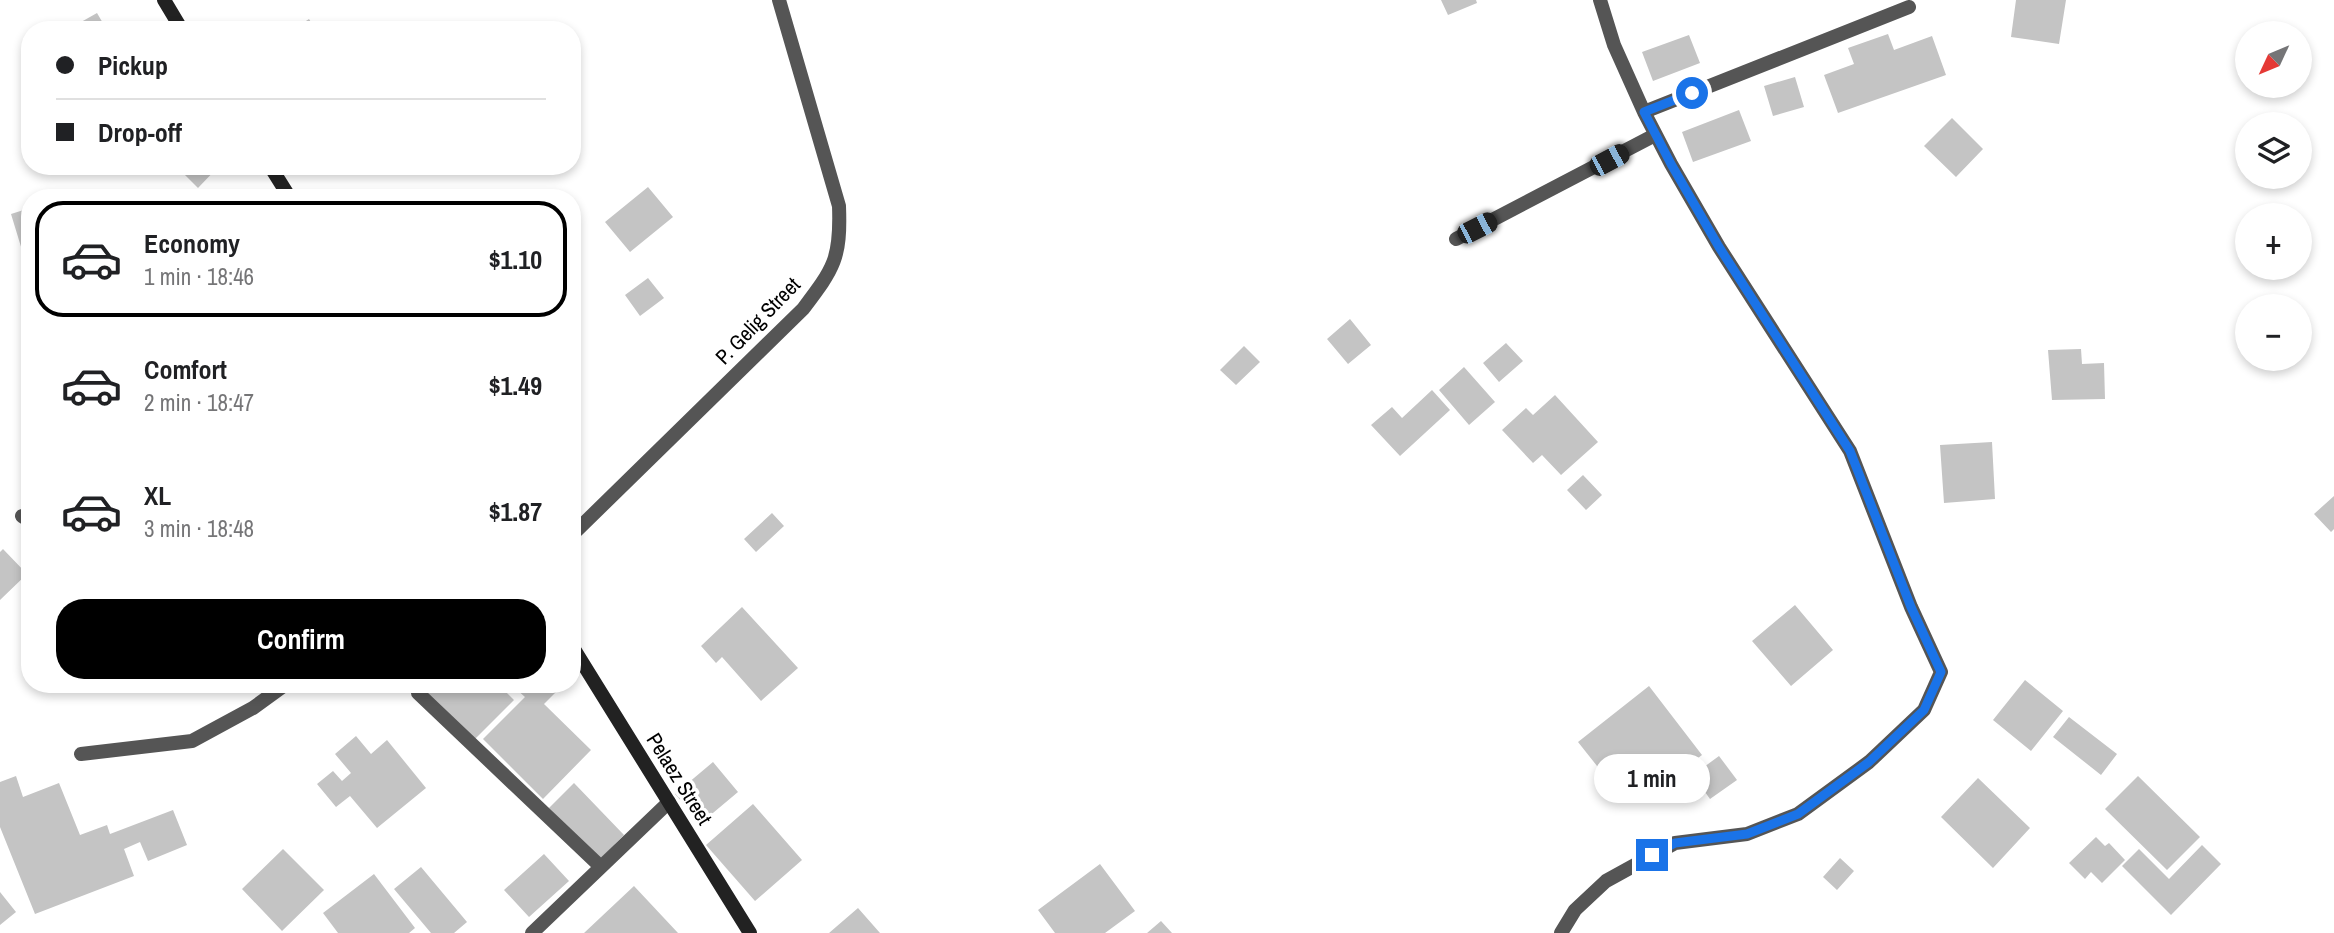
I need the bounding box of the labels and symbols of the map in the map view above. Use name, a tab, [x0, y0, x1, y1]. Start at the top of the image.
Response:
north arrow	[2235, 21, 2312, 98]
route start	[1676, 77, 1708, 109]
car	[1586, 141, 1633, 179]
car	[1454, 209, 1501, 247]
street label: P. Gelig Street	[709, 271, 807, 371]
street label: Pelaez Street	[640, 727, 719, 830]
callout: 1 min	[1594, 754, 1710, 802]
route end	[1636, 839, 1668, 871]

